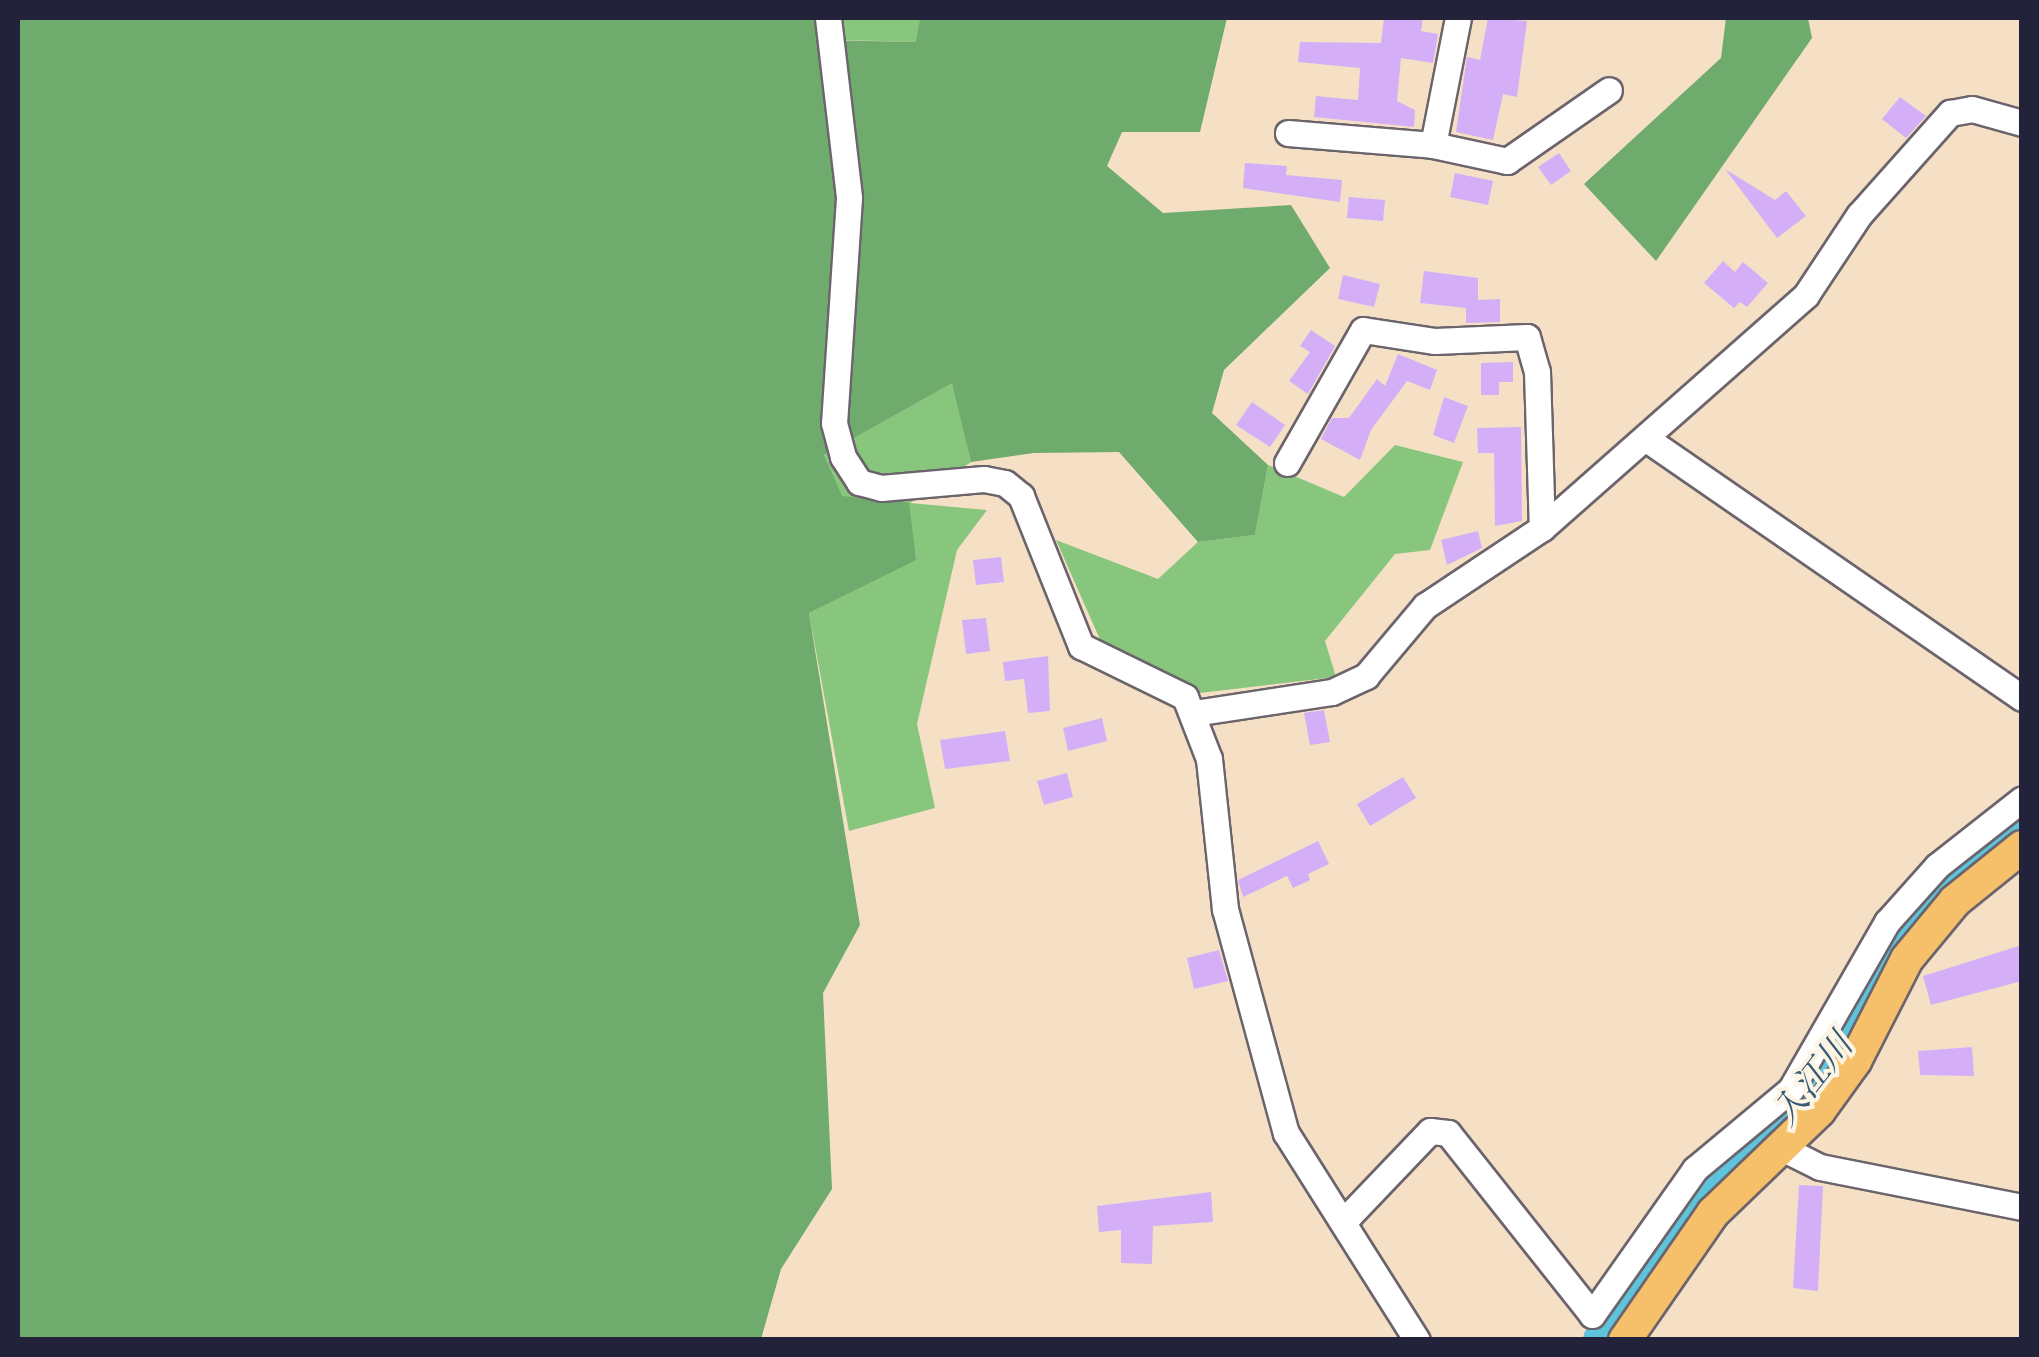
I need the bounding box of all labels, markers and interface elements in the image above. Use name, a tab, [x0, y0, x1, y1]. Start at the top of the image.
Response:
water label: 入江川	[1763, 1025, 1861, 1133]

